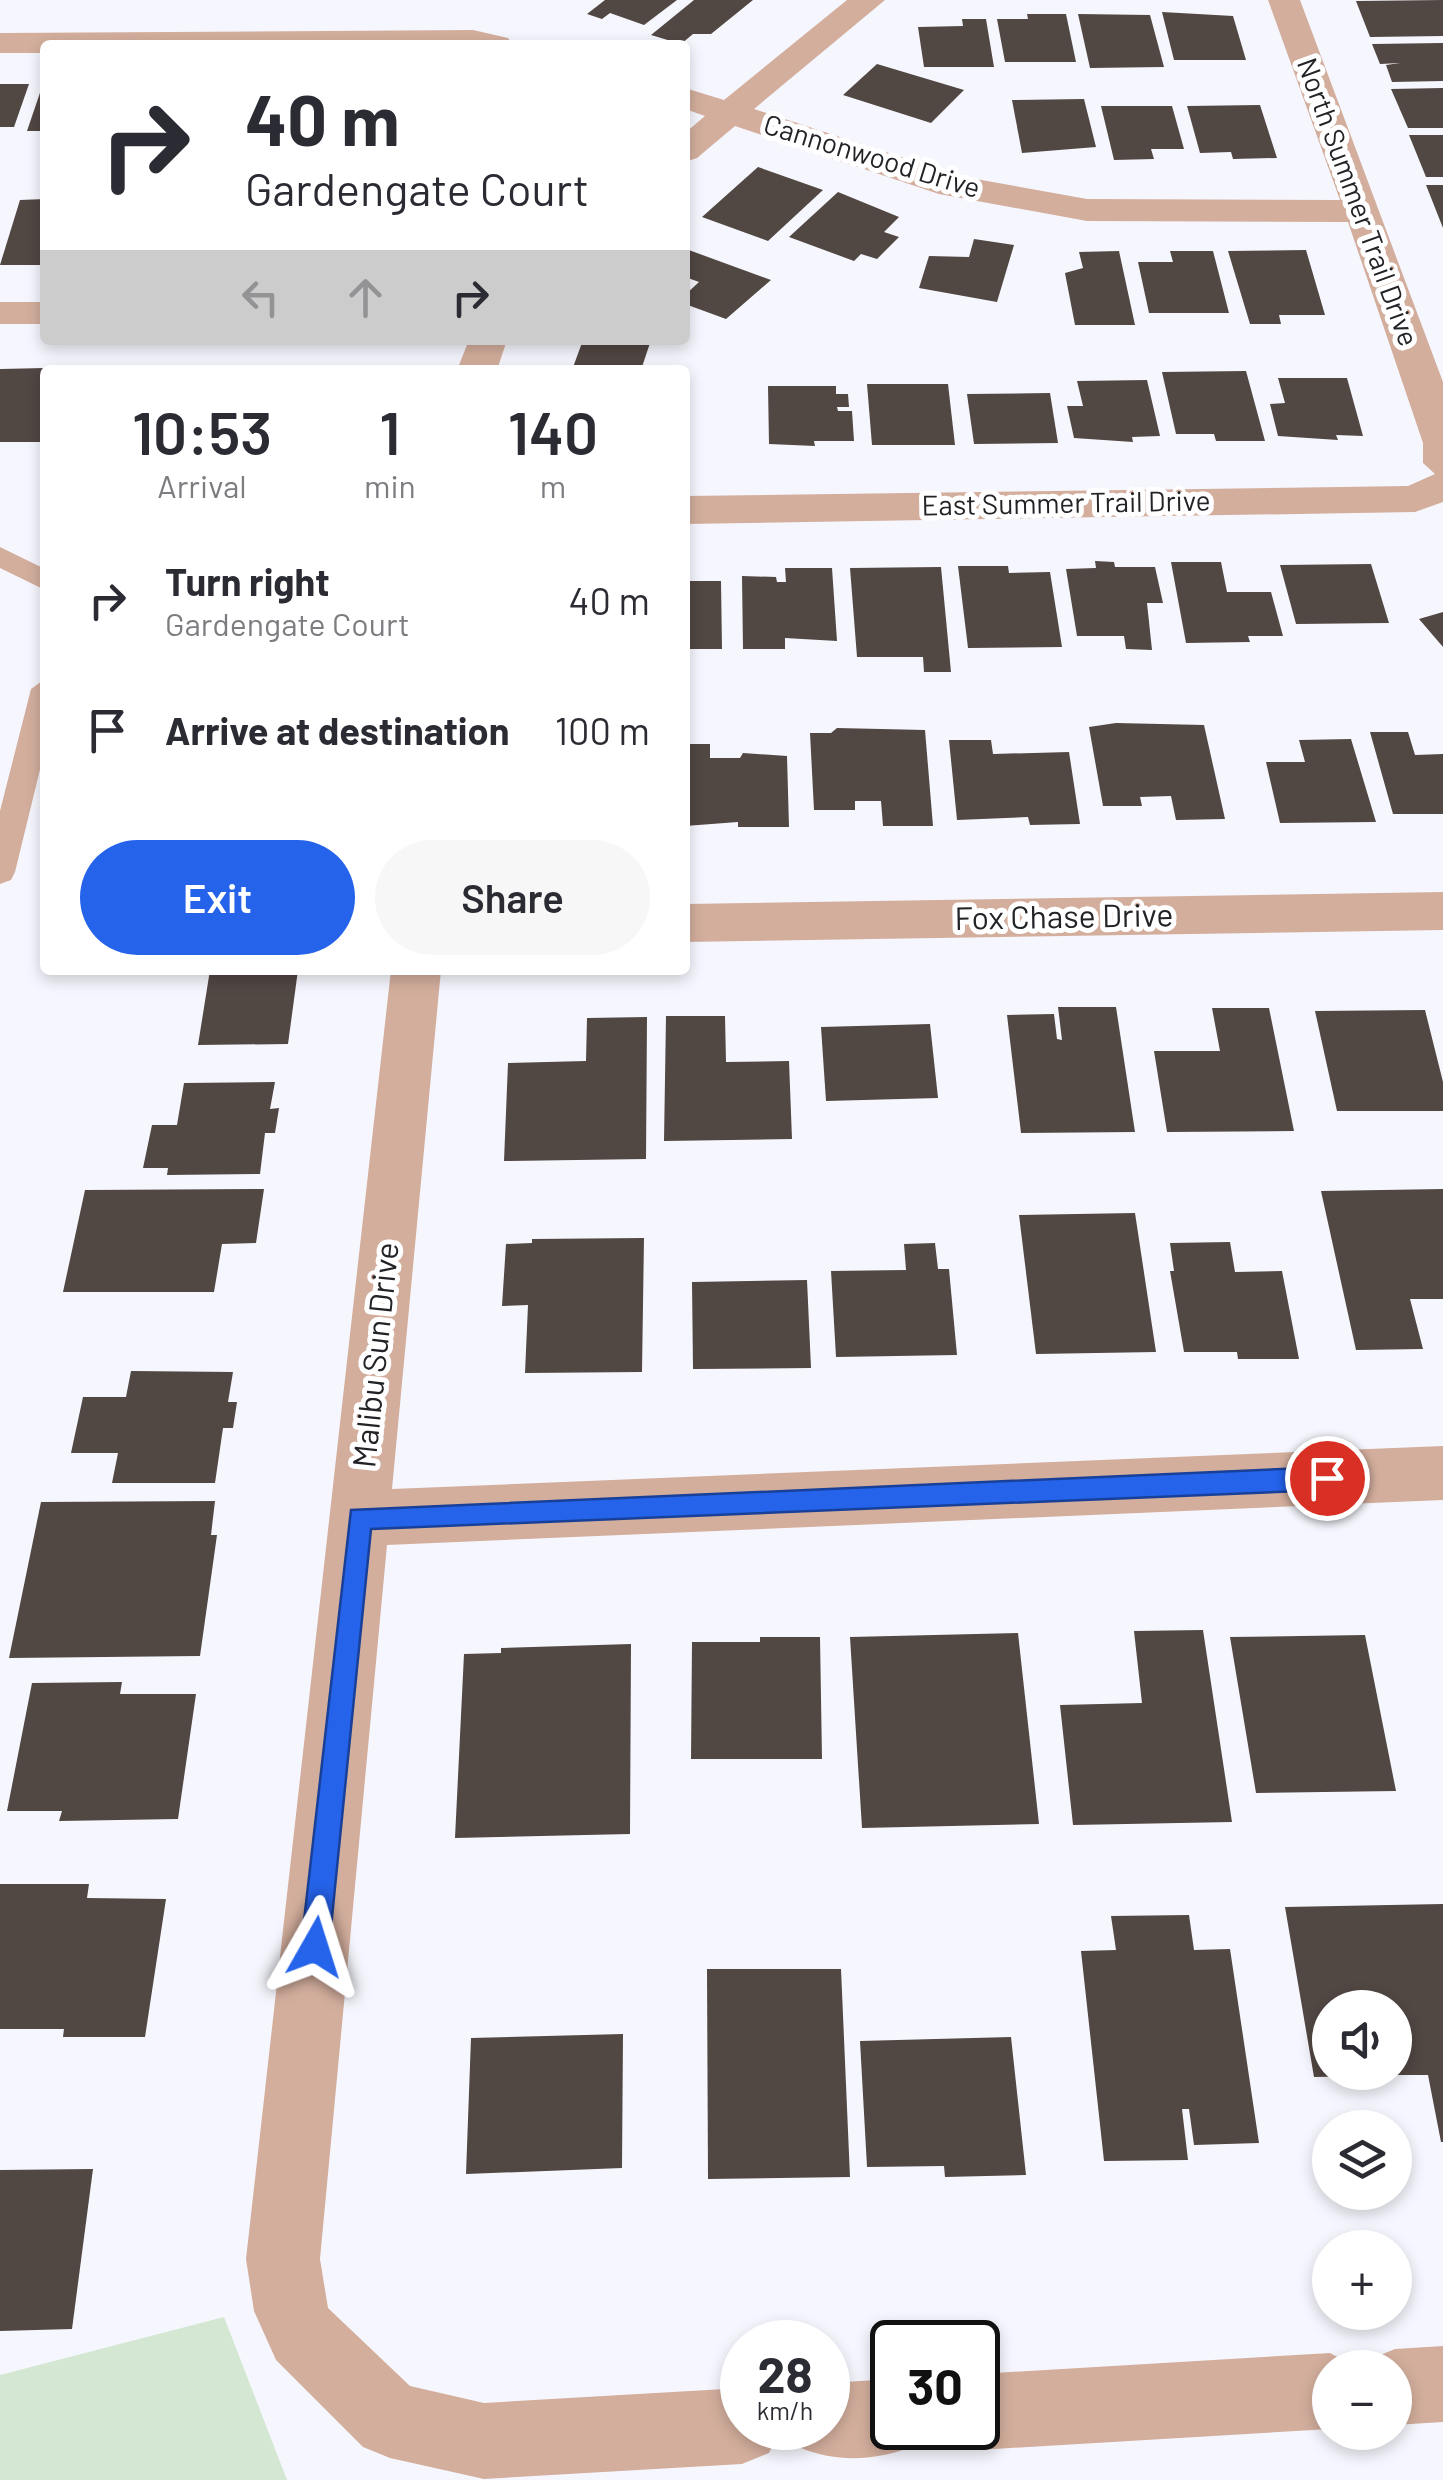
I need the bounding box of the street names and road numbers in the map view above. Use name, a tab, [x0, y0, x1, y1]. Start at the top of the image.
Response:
street label: North Summer Trail Drive	[1291, 53, 1427, 350]
street label: Cannonwood Drive	[760, 106, 985, 204]
street label: East Summer Trail Drive	[921, 482, 1211, 522]
street label: Fox Chase Drive	[954, 894, 1174, 936]
street label: Malibu Sun Drive	[343, 1240, 405, 1469]

